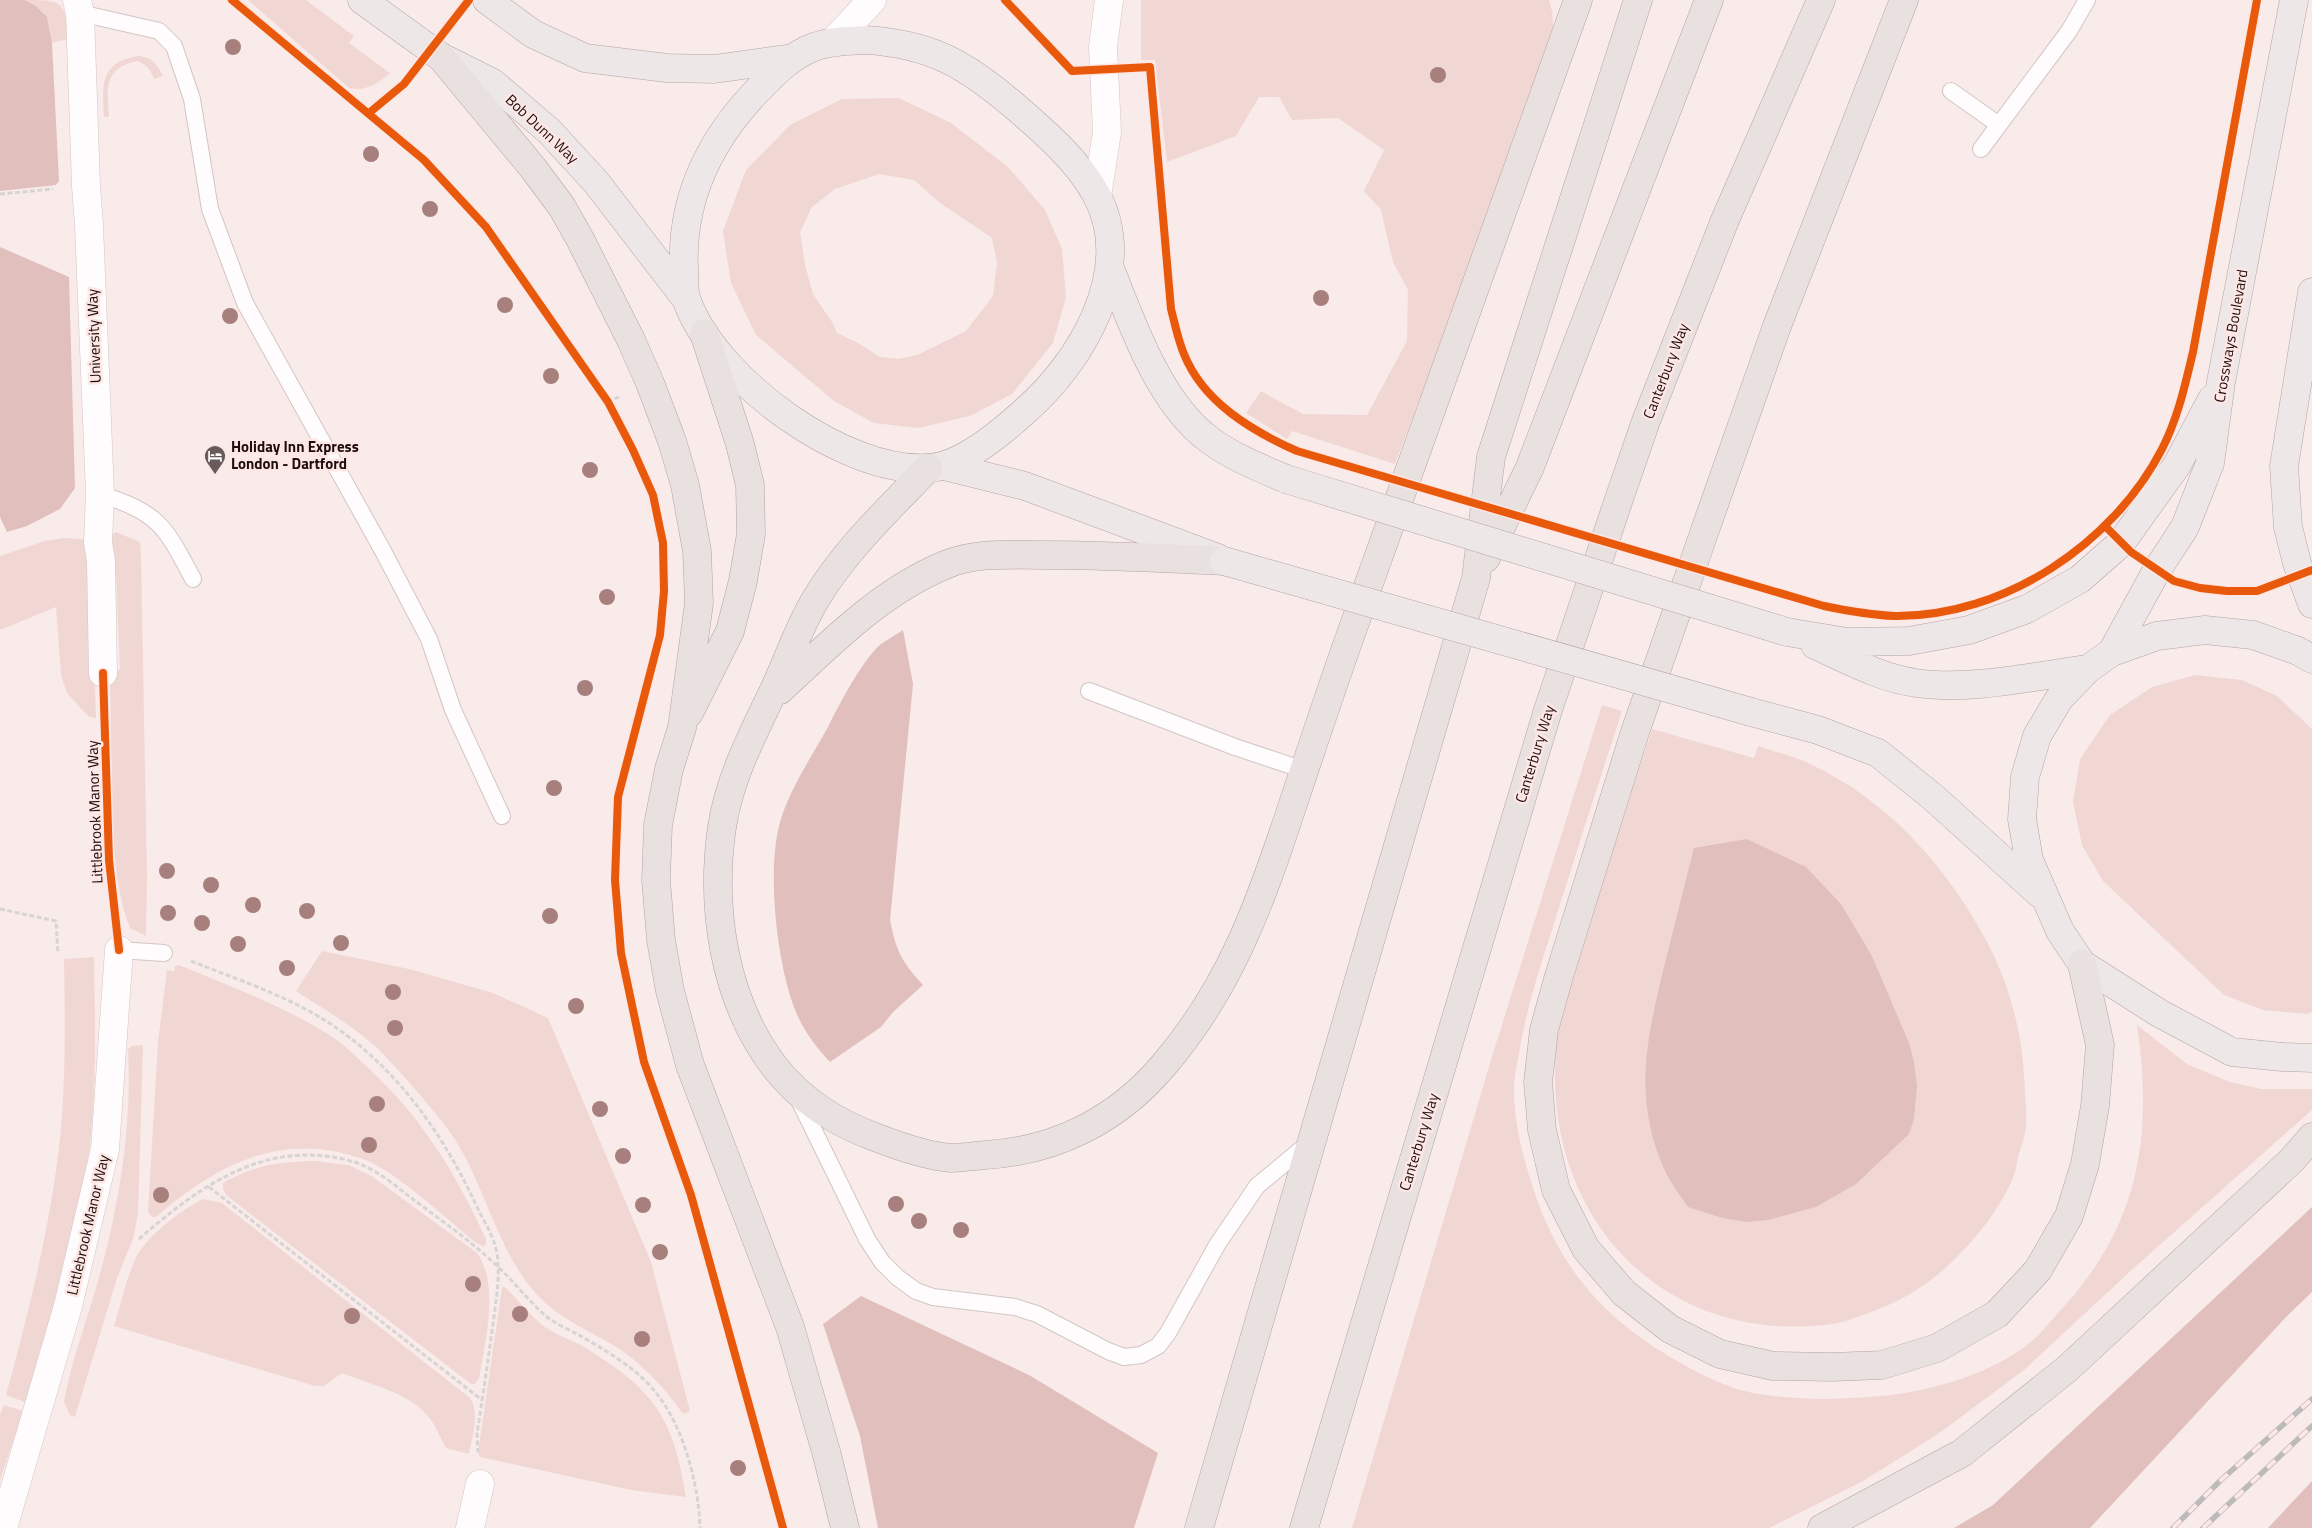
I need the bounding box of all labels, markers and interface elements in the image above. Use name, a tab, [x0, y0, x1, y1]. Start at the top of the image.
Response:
street label: Bob Dunn Way	[500, 88, 584, 169]
street label: Crossways Boulevard	[2207, 268, 2254, 404]
street label: University Way	[80, 288, 107, 384]
street label: Canterbury Way	[1637, 320, 1694, 422]
place label: Holiday Inn Express London - Dartford	[231, 435, 359, 475]
hotel icon: Holiday Inn Express London - Dartford	[203, 444, 227, 475]
street label: Canterbury Way	[1509, 702, 1560, 806]
street label: Littlebrook Manor Way	[81, 740, 108, 884]
street label: Canterbury Way	[1393, 1090, 1444, 1194]
street label: Littlebrook Manor Way	[60, 1152, 115, 1297]

